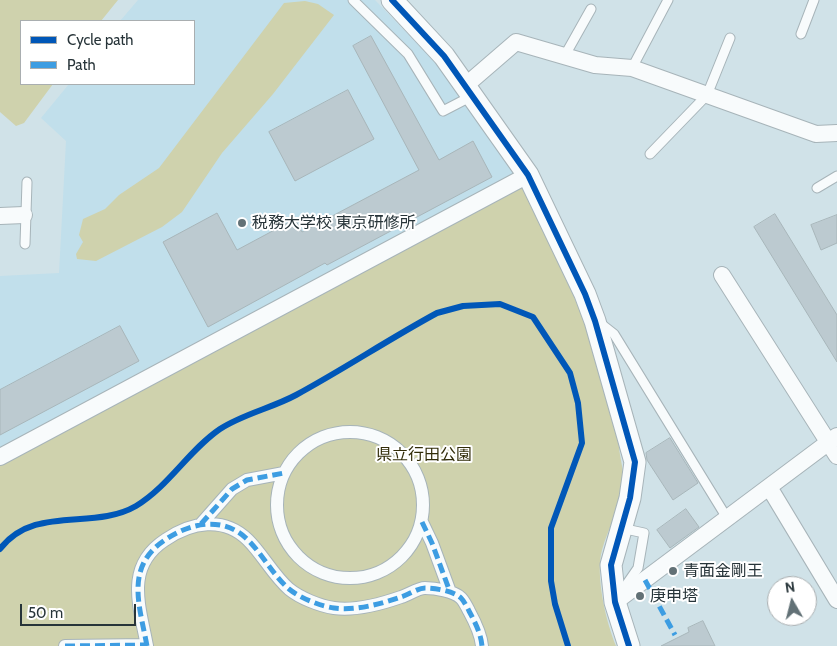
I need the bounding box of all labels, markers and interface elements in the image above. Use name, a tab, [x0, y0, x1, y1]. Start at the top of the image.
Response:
legend	[20, 20, 195, 85]
text: Cycle path	[67, 31, 133, 49]
text: Path	[67, 56, 96, 74]
place label: 税務大学校 東京研修所	[252, 213, 416, 233]
marker: 税務大学校 東京研修所	[236, 217, 248, 229]
park label: 県立行田公園	[376, 445, 472, 465]
place label: 青面金剛王	[683, 561, 763, 581]
marker: 青面金剛王	[667, 565, 679, 577]
north arrow	[767, 576, 817, 626]
text: N	[784, 578, 796, 597]
place label: 庚申塔	[650, 586, 698, 606]
marker: 庚申塔	[634, 590, 646, 602]
scale bar	[22, 594, 139, 626]
text: 50 m	[28, 604, 63, 622]

